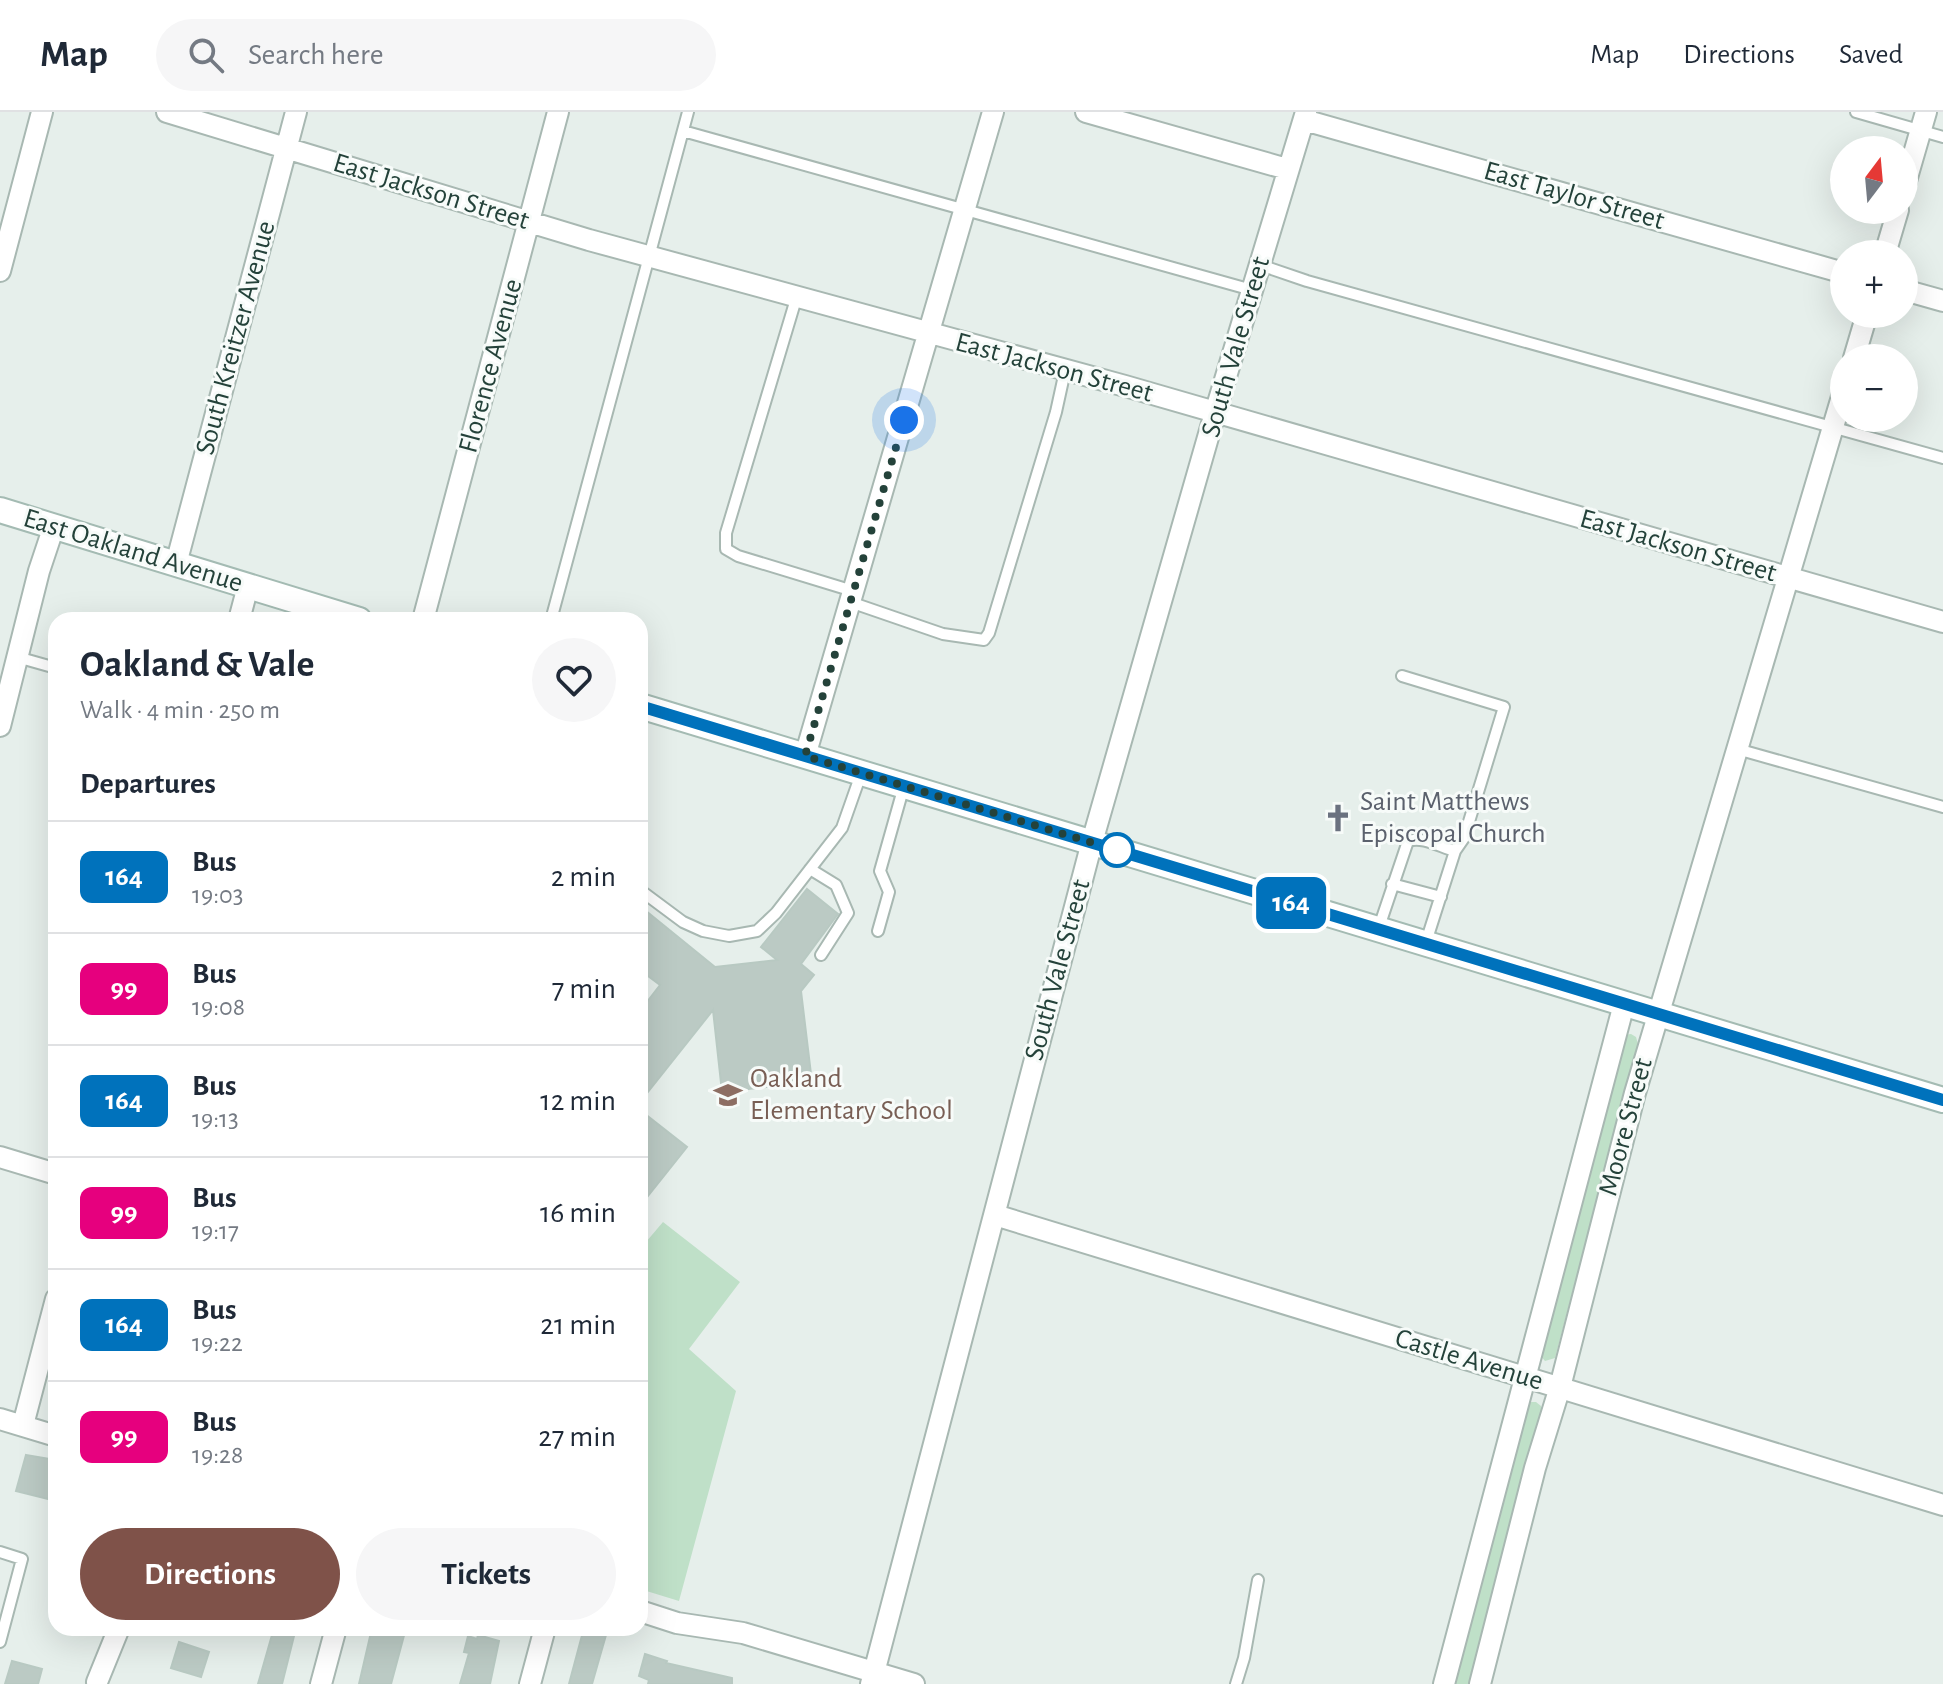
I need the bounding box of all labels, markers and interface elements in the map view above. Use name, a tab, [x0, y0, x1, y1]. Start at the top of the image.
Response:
search box	[156, 19, 716, 91]
icon: search	[184, 33, 228, 77]
text: Map	[40, 36, 108, 74]
text: Search here	[248, 40, 384, 70]
text: Map	[1590, 41, 1639, 69]
text: Directions	[1683, 41, 1795, 69]
text: Saved	[1839, 41, 1903, 69]
north arrow	[1830, 136, 1918, 224]
map controls	[1830, 136, 1918, 432]
street label: East Jackson Street	[330, 149, 532, 235]
street label: East Taylor Street	[1481, 157, 1667, 235]
street label: South Kreitzer Avenue	[191, 218, 281, 458]
button: +	[1830, 240, 1918, 328]
street label: South Vale Street	[1197, 254, 1275, 440]
street label: Florence Avenue	[454, 276, 528, 456]
street label: East Jackson Street	[952, 328, 1156, 408]
button: −	[1830, 344, 1918, 432]
your location	[884, 400, 924, 440]
street label: East Oakland Avenue	[20, 504, 246, 598]
street label: East Jackson Street	[1576, 505, 1780, 587]
button: heart	[532, 638, 616, 722]
text: Oakland & Vale	[80, 646, 314, 684]
text: Walk · 4 min · 250 m	[80, 697, 280, 723]
text: Departures	[80, 769, 216, 799]
place label: Saint Matthews Episcopal Church	[1360, 788, 1546, 848]
church icon: Saint Matthews Episcopal Church	[1323, 803, 1353, 833]
unlabelled marker	[1100, 833, 1134, 867]
text: Bus	[192, 847, 237, 877]
text: 2 min	[551, 862, 616, 892]
text: 164	[105, 863, 143, 891]
street label: South Vale Street	[1020, 876, 1096, 1064]
line badge: 164	[1245, 877, 1337, 929]
text: 19:03	[192, 882, 244, 908]
text: 164	[1272, 889, 1310, 917]
text: Bus	[192, 959, 237, 989]
text: 7 min	[552, 974, 616, 1004]
text: 99	[110, 975, 138, 1003]
text: 19:08	[192, 994, 245, 1020]
street label: Moore Street	[1594, 1055, 1658, 1199]
place label: Oakland Elementary School	[750, 1065, 953, 1125]
text: Bus	[192, 1071, 237, 1101]
school or university icon: Oakland Elementary School	[713, 1080, 743, 1110]
text: 12 min	[540, 1086, 616, 1116]
text: 164	[105, 1087, 143, 1115]
text: 19:13	[192, 1106, 239, 1132]
text: Bus	[192, 1183, 237, 1213]
text: 16 min	[540, 1198, 616, 1228]
text: 99	[110, 1199, 138, 1227]
text: 19:17	[192, 1218, 239, 1244]
text: Bus	[192, 1295, 237, 1325]
text: 21 min	[540, 1310, 616, 1340]
text: 164	[105, 1311, 143, 1339]
street label: Castle Avenue	[1392, 1324, 1546, 1396]
text: 19:22	[192, 1330, 243, 1356]
text: Bus	[192, 1407, 237, 1437]
text: 27 min	[538, 1422, 616, 1452]
text: 99	[110, 1423, 138, 1451]
text: 19:28	[192, 1442, 243, 1468]
button: Directions	[80, 1528, 340, 1620]
button: Tickets	[356, 1528, 616, 1620]

